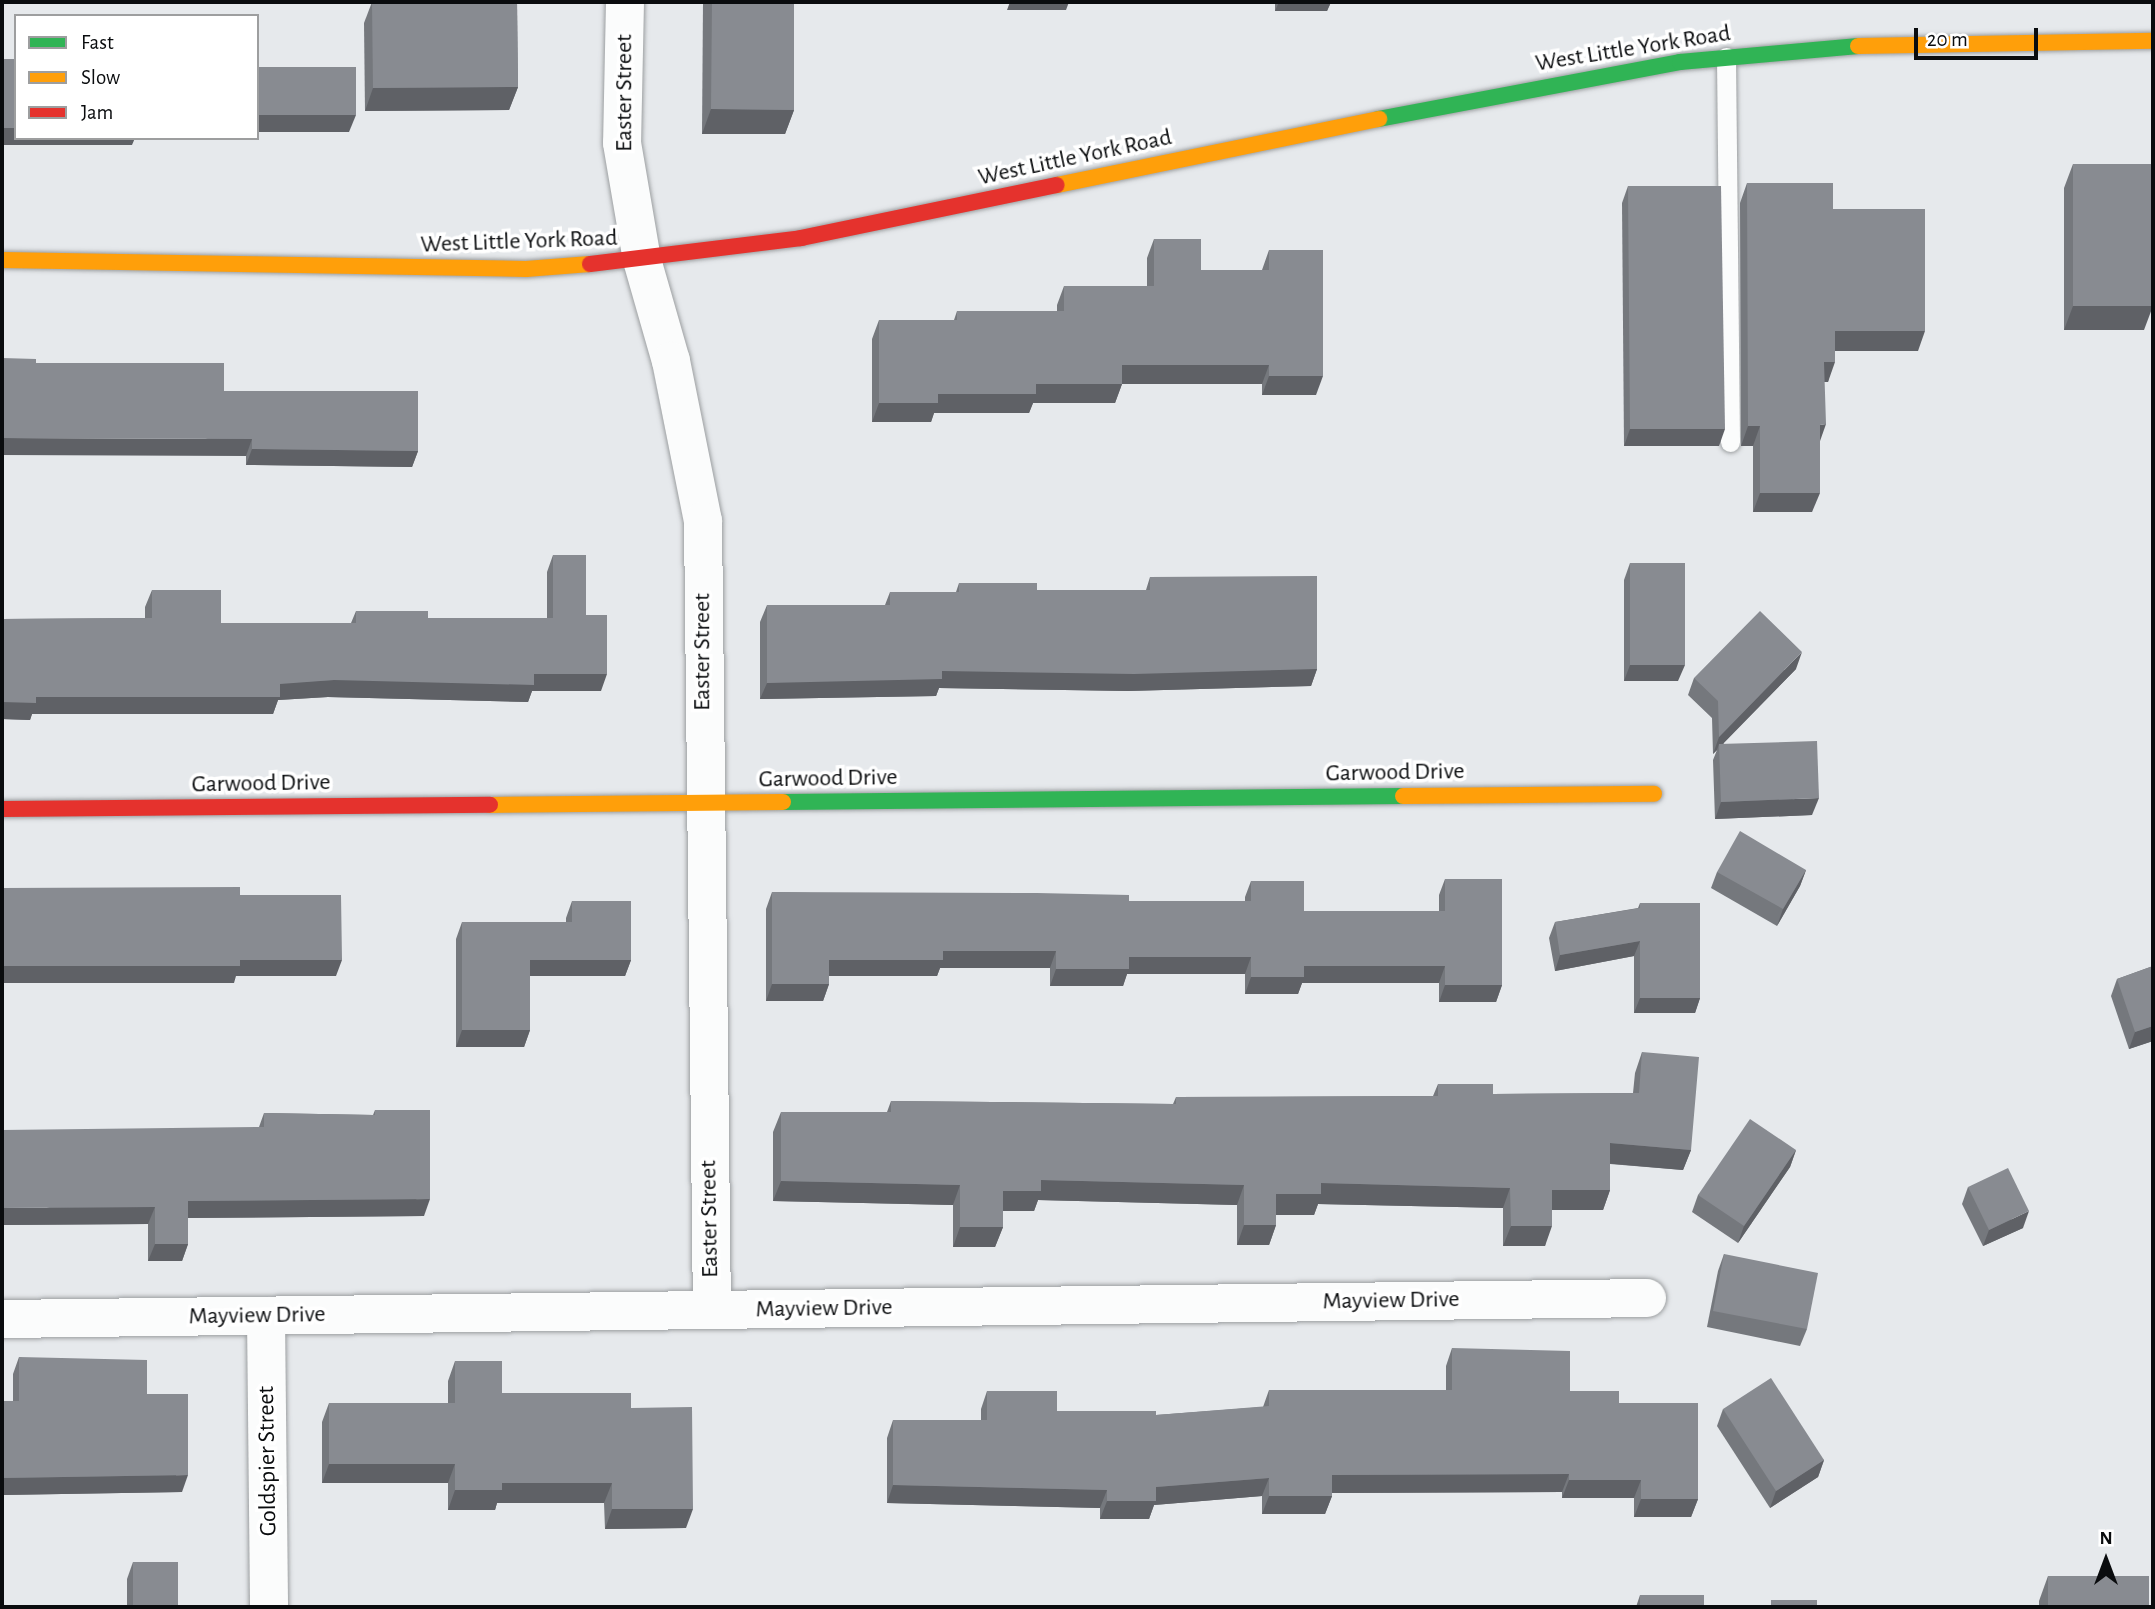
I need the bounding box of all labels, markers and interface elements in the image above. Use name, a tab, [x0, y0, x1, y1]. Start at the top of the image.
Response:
legend	[14, 14, 259, 140]
scale bar	[1917, 14, 2041, 58]
street label: West Little York Road	[1533, 19, 1733, 79]
text: 20 m	[1927, 29, 1968, 50]
text: Fast	[81, 32, 114, 53]
street label: Easter Street	[611, 34, 639, 152]
text: Slow	[81, 67, 120, 88]
text: Jam	[81, 102, 113, 123]
street label: West Little York Road	[976, 123, 1174, 193]
street label: West Little York Road	[420, 224, 618, 260]
street label: Easter Street	[689, 593, 717, 711]
street label: Garwood Drive	[1325, 757, 1465, 789]
street label: Garwood Drive	[758, 763, 898, 795]
street label: Garwood Drive	[191, 768, 331, 800]
street label: Easter Street	[695, 1160, 725, 1278]
street label: Mayview Drive	[1322, 1285, 1460, 1317]
street label: Mayview Drive	[755, 1293, 893, 1325]
street label: Mayview Drive	[188, 1300, 326, 1332]
street label: Goldspier Street	[252, 1386, 284, 1536]
north arrow	[2071, 1525, 2141, 1595]
text: N	[2099, 1529, 2113, 1548]

